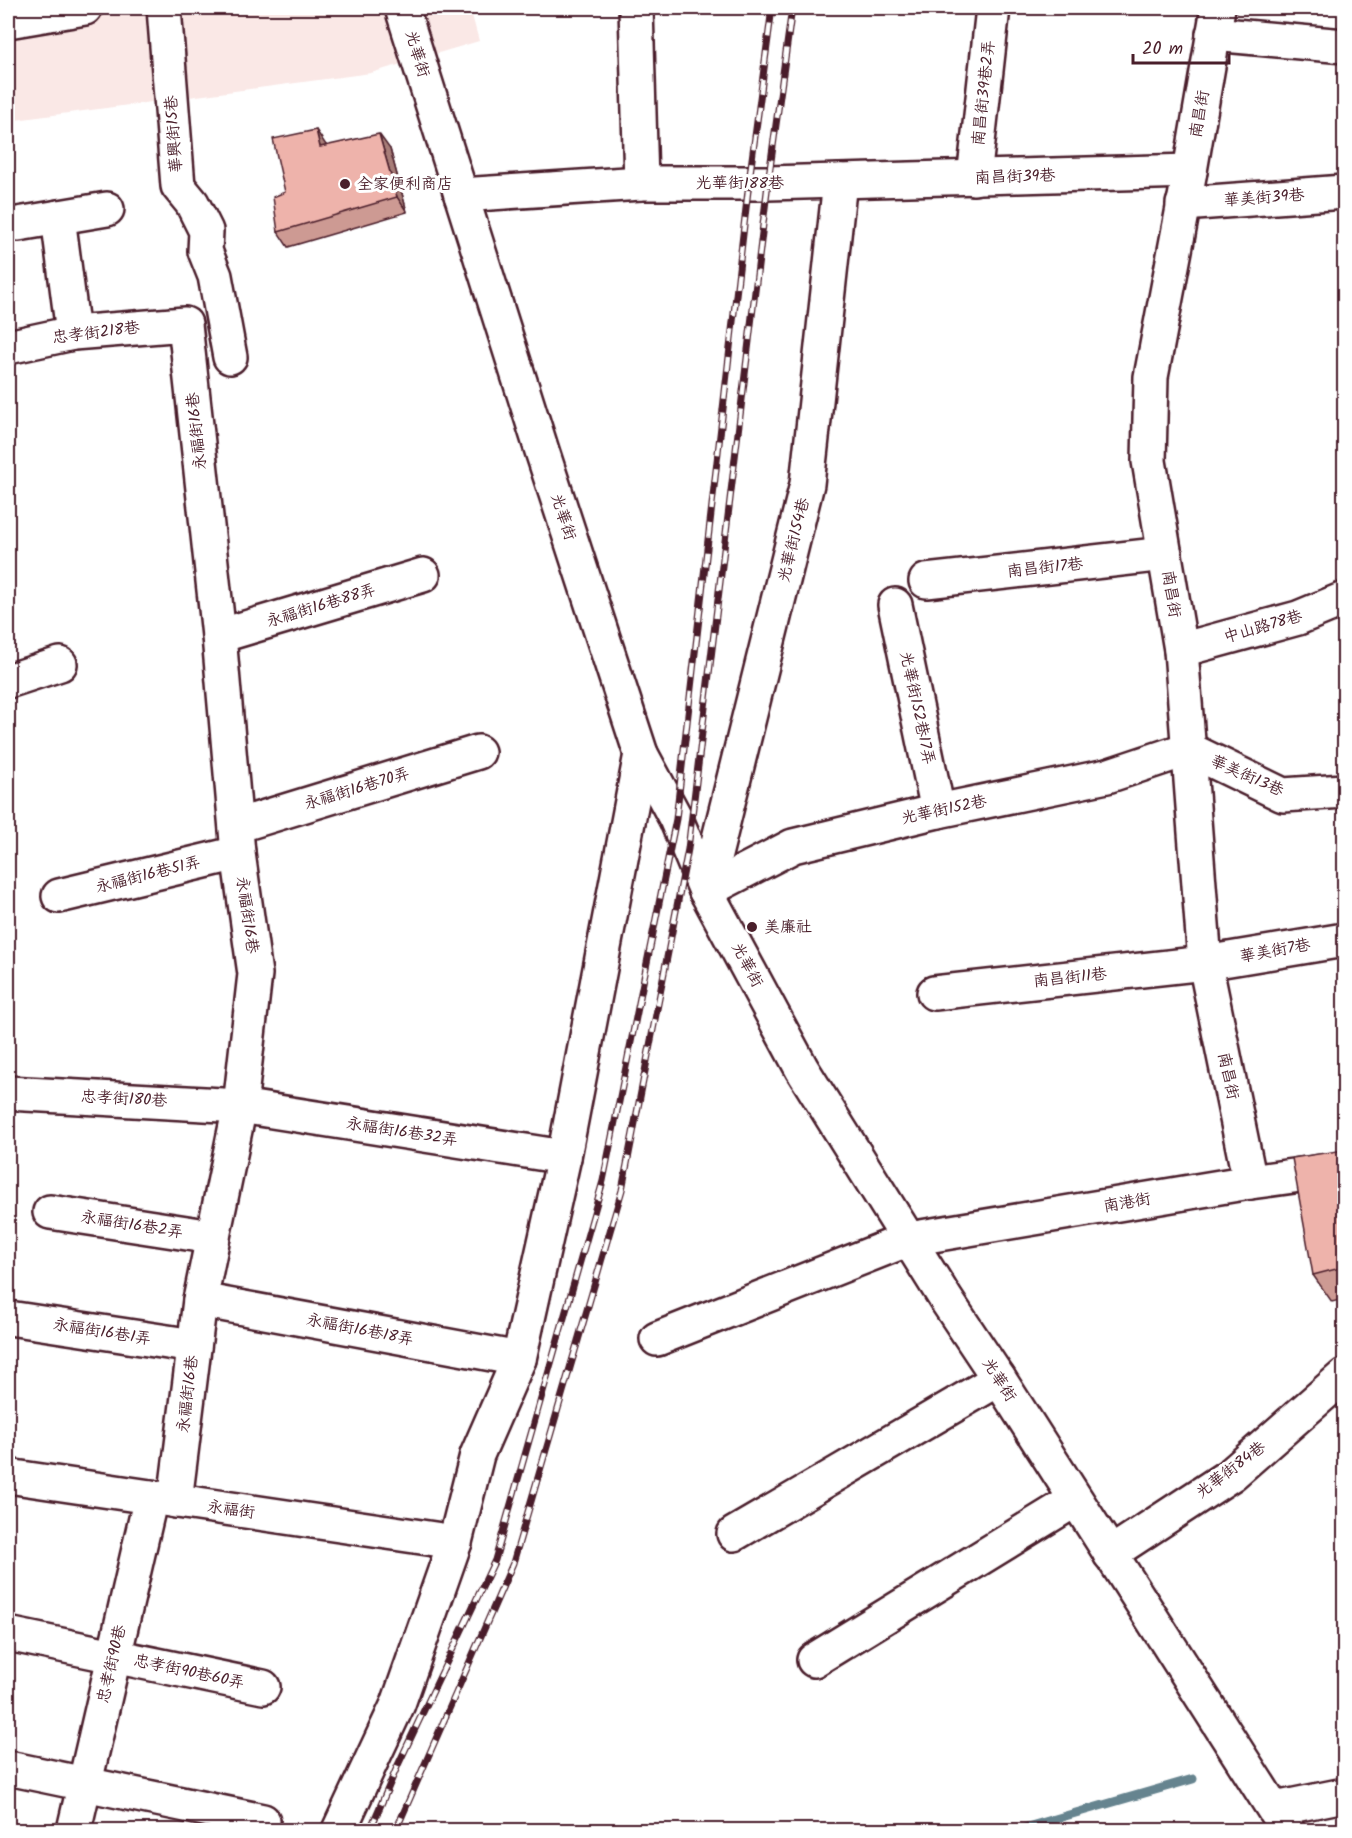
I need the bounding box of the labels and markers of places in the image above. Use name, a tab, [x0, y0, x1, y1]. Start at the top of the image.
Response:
place label: 全家便利商店	[357, 172, 453, 197]
marker: 全家便利商店	[338, 177, 352, 191]
place label: 美廉社	[764, 915, 812, 940]
marker: 美廉社	[745, 920, 759, 934]

